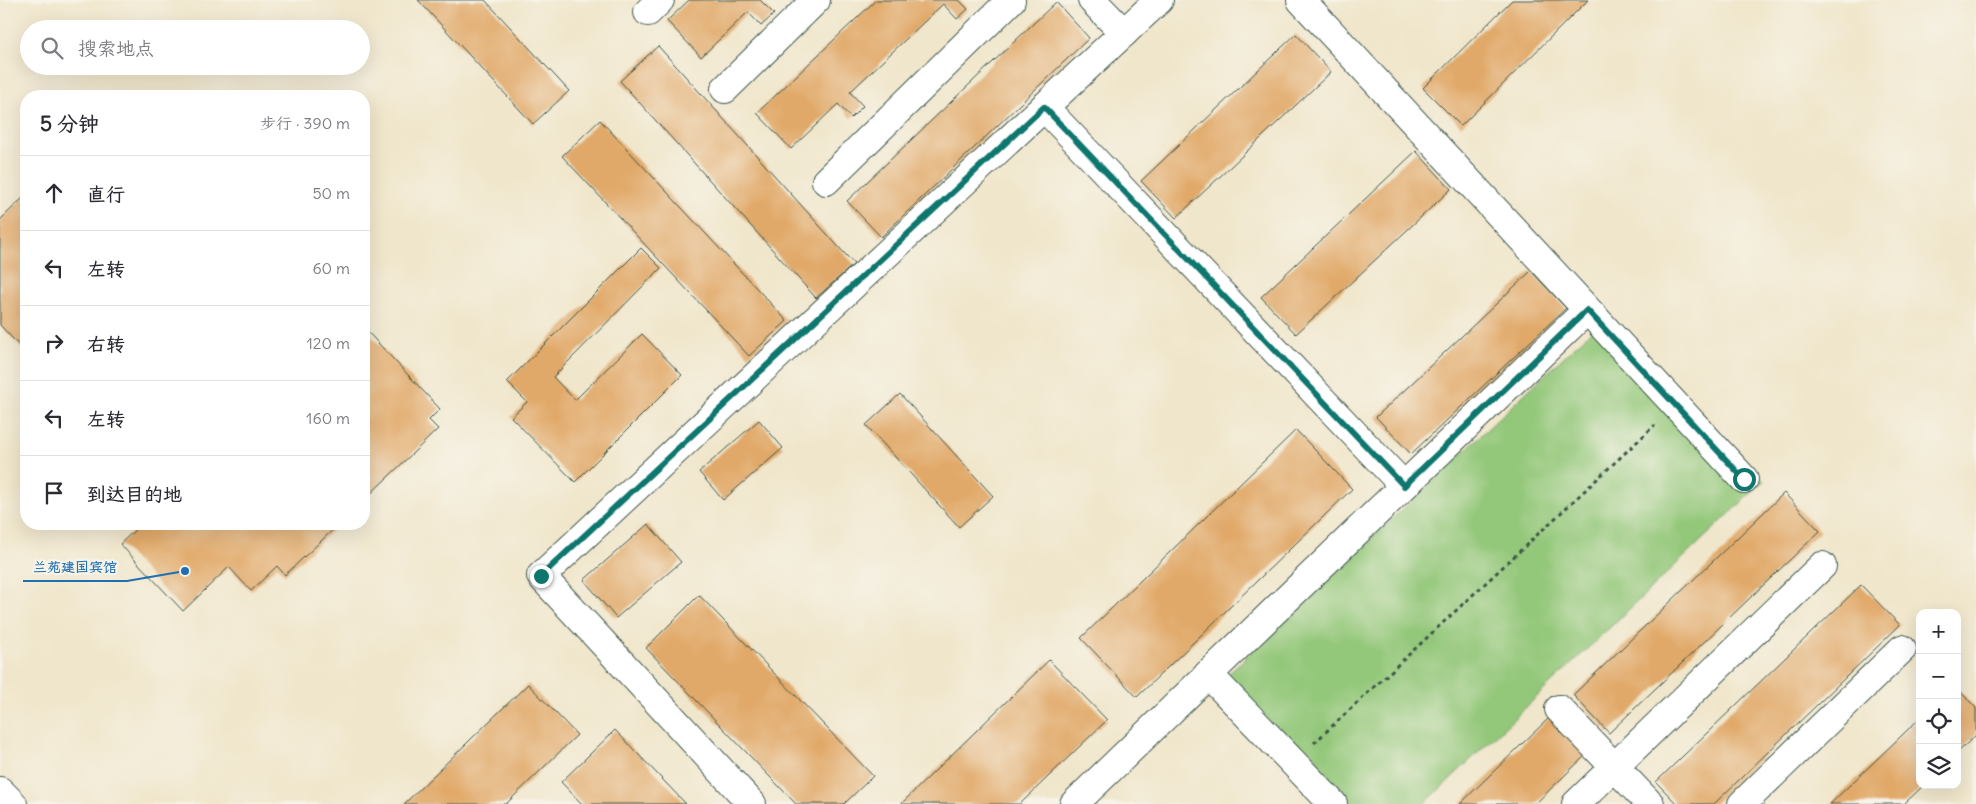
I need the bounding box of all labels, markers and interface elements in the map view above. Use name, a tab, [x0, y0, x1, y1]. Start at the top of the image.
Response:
search box	[20, 20, 370, 75]
icon: search	[38, 34, 66, 62]
text: 搜索地点	[78, 36, 154, 60]
text: 5 分钟	[40, 110, 99, 137]
text: 步行 · 390 m	[260, 113, 350, 133]
icon: ahead	[40, 179, 68, 207]
text: 直行	[87, 182, 125, 206]
text: 50 m	[312, 183, 350, 203]
icon: left	[40, 254, 68, 282]
text: 左转	[87, 257, 125, 281]
text: 60 m	[312, 258, 350, 278]
icon: right	[40, 329, 68, 357]
text: 右转	[87, 332, 125, 356]
text: 120 m	[307, 333, 350, 353]
icon: left	[40, 404, 68, 432]
text: 左转	[87, 407, 125, 431]
text: 160 m	[306, 408, 350, 428]
route start	[1733, 468, 1756, 491]
icon: arrive	[40, 479, 68, 507]
text: 到达目的地	[87, 482, 182, 506]
callout: 兰苑建国宾馆	[23, 552, 127, 581]
text: 兰苑建国宾馆	[33, 558, 117, 576]
route end	[530, 565, 553, 588]
map controls	[1916, 609, 1961, 789]
button: +	[1916, 609, 1961, 654]
button: −	[1916, 654, 1961, 699]
button: locate	[1916, 699, 1961, 744]
button: layers	[1916, 744, 1961, 789]

